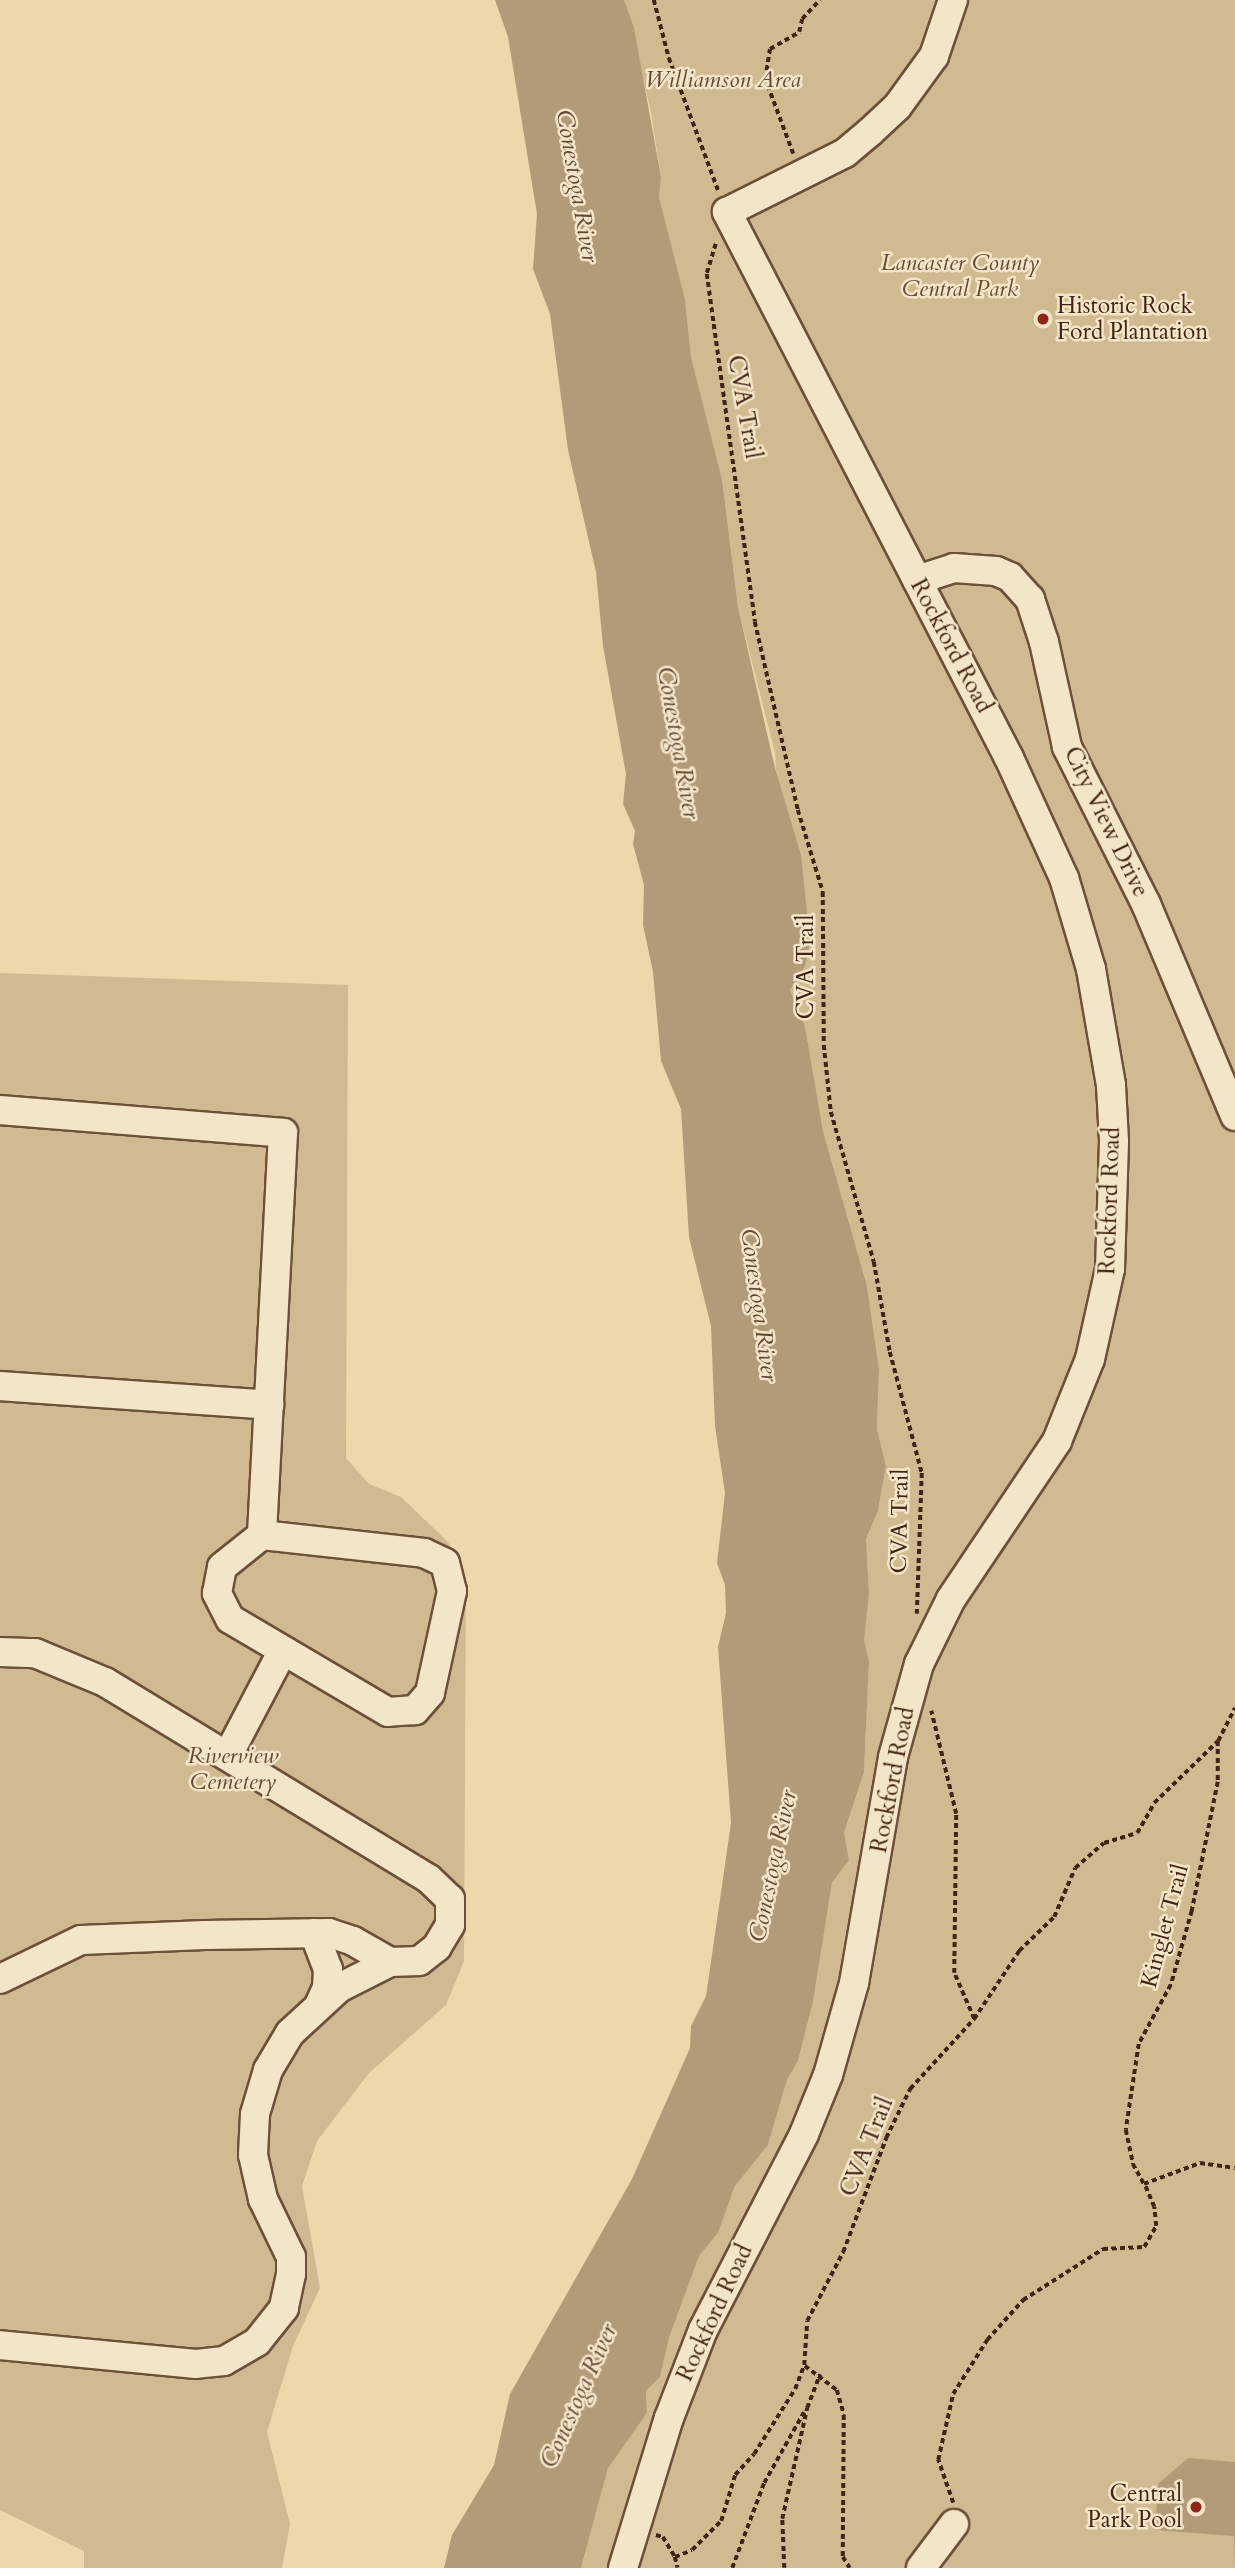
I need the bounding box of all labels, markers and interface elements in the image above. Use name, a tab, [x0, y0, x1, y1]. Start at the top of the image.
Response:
park label: Williamson Area	[645, 66, 801, 94]
water label: Conestoga River	[549, 108, 605, 264]
park label: Lancaster County Central Park	[881, 249, 1039, 303]
place label: Historic Rock Ford Plantation	[1057, 292, 1208, 346]
marker: Historic Rock Ford Plantation	[1035, 311, 1051, 327]
street label: CVA Trail	[721, 353, 767, 461]
street label: Rockford Road	[904, 574, 998, 718]
water label: Conestoga River	[650, 665, 706, 821]
street label: City View Drive	[1058, 742, 1154, 902]
street label: CVA Trail	[792, 915, 820, 1019]
street label: Rockford Road	[1094, 1127, 1126, 1275]
water label: Conestoga River	[734, 1227, 784, 1383]
street label: CVA Trail	[885, 1468, 915, 1574]
street label: Rockford Road	[865, 1705, 921, 1855]
park label: Riverview Cemetery	[188, 1742, 278, 1796]
water label: Conestoga River	[743, 1788, 803, 1944]
street label: Kinglet Trail	[1135, 1861, 1195, 1991]
street label: CVA Trail	[835, 2093, 899, 2201]
street label: Rockford Road	[671, 2240, 759, 2386]
water label: Conestoga River	[535, 2320, 623, 2472]
place label: Central Park Pool	[1087, 2480, 1182, 2534]
marker: Central Park Pool	[1188, 2499, 1204, 2515]

